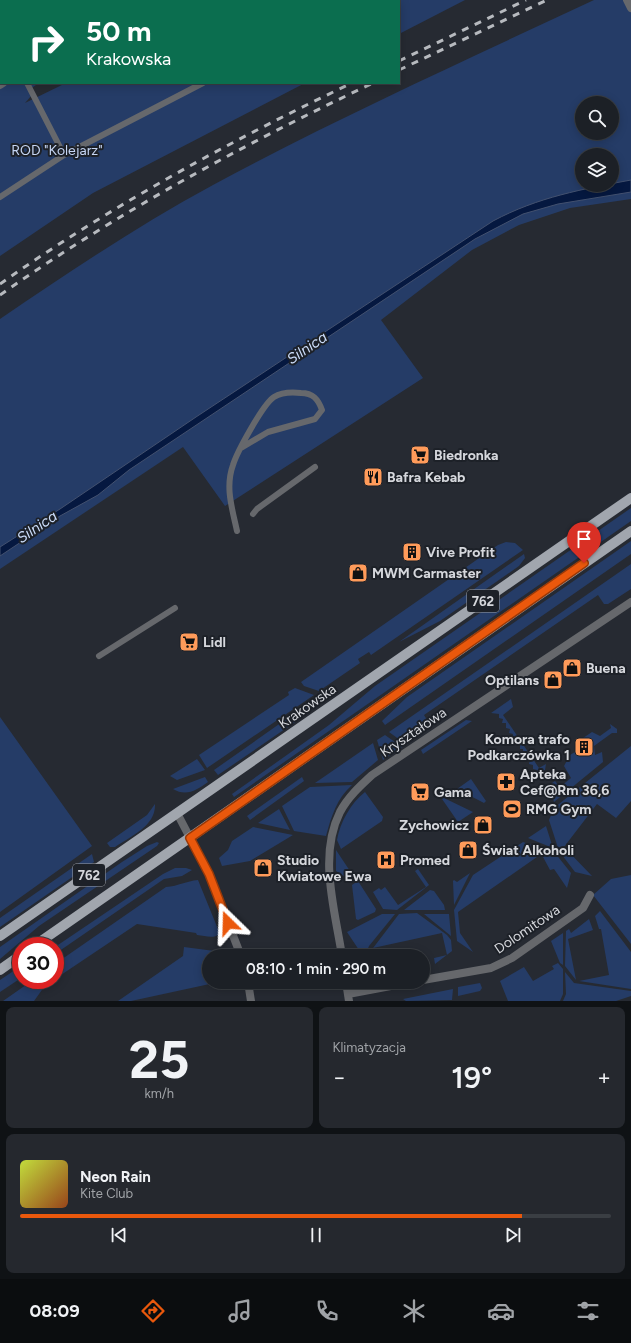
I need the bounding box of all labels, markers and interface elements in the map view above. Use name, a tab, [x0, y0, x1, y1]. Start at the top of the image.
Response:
text: 50 m	[86, 14, 152, 48]
icon: right	[20, 16, 72, 68]
text: Krakowska	[86, 48, 171, 70]
map controls	[575, 96, 619, 192]
button: search	[575, 96, 619, 140]
park label: ROD "Kolejarz"	[11, 142, 103, 159]
button: layers	[575, 148, 619, 192]
water label: Silnica	[283, 328, 331, 368]
supermarket icon: Biedronka	[409, 444, 431, 466]
place label: Biedronka	[434, 447, 498, 464]
restaurant icon: Bafra Kebab	[362, 466, 384, 488]
place label: Bafra Kebab	[387, 469, 465, 486]
water label: Silnica	[13, 507, 61, 547]
pin	[567, 522, 601, 563]
icon: arrive	[573, 528, 595, 550]
building icon: Vive Profit	[401, 541, 423, 563]
place label: Vive Profit	[426, 544, 495, 561]
shop icon: MWM Carmaster	[347, 562, 369, 584]
place label: MWM Carmaster	[372, 565, 481, 582]
road number: 762	[467, 590, 499, 612]
supermarket icon: Lidl	[178, 631, 200, 653]
place label: Lidl	[203, 634, 226, 651]
shop icon: Buena	[561, 657, 583, 679]
place label: Buena	[586, 660, 626, 677]
shop icon: Optilans	[542, 669, 564, 691]
place label: Optilans	[485, 672, 539, 689]
street label: Krakowska	[275, 680, 339, 732]
street label: Kryształowa	[377, 704, 450, 761]
place label: Komora trafo Podkarczówka 1	[468, 731, 570, 764]
building icon: Komora trafo Podkarczówka 1	[573, 736, 595, 758]
place label: Apteka Cef@Rm 36,6	[520, 766, 610, 799]
pharmacy icon: Apteka Cef@Rm 36,6	[495, 771, 517, 793]
supermarket icon: Gama	[409, 781, 431, 803]
place label: Gama	[434, 784, 472, 801]
sports icon: RMG Gym	[501, 798, 523, 820]
place label: RMG Gym	[526, 801, 591, 818]
shop icon: Zychowicz	[472, 814, 494, 836]
place label: Zychowicz	[399, 817, 469, 834]
shop icon: Świat Alkoholi	[457, 839, 479, 861]
place label: Świat Alkoholi	[482, 842, 574, 859]
hospital icon: Promed	[375, 849, 397, 871]
place label: Studio Kwiatowe Ewa	[277, 852, 372, 885]
place label: Promed	[400, 852, 450, 869]
shop icon: Studio Kwiatowe Ewa	[252, 857, 274, 879]
road number: 762	[73, 864, 105, 886]
street label: Dolomitowa	[491, 901, 563, 958]
position arrow	[207, 902, 249, 944]
speed limit sign: 30	[12, 937, 64, 989]
text: 08:10 · 1 min · 290 m	[246, 960, 386, 978]
text: 25	[129, 1029, 189, 1091]
text: Klimatyzacja	[333, 1040, 406, 1055]
text: 19°	[451, 1059, 492, 1096]
text: −	[333, 1064, 346, 1091]
text: +	[597, 1064, 611, 1091]
text: km/h	[144, 1086, 174, 1101]
text: Neon Rain	[80, 1168, 151, 1186]
text: Kite Club	[80, 1186, 133, 1201]
icon: previous	[108, 1224, 130, 1246]
icon: pause	[305, 1224, 327, 1246]
icon: next	[502, 1224, 524, 1246]
icon: directions	[139, 1297, 167, 1325]
icon: music	[226, 1297, 254, 1325]
icon: phone	[313, 1297, 341, 1325]
icon: climate	[400, 1297, 428, 1325]
icon: car	[487, 1297, 515, 1325]
icon: filters	[574, 1297, 602, 1325]
text: 08:09	[29, 1300, 80, 1322]

